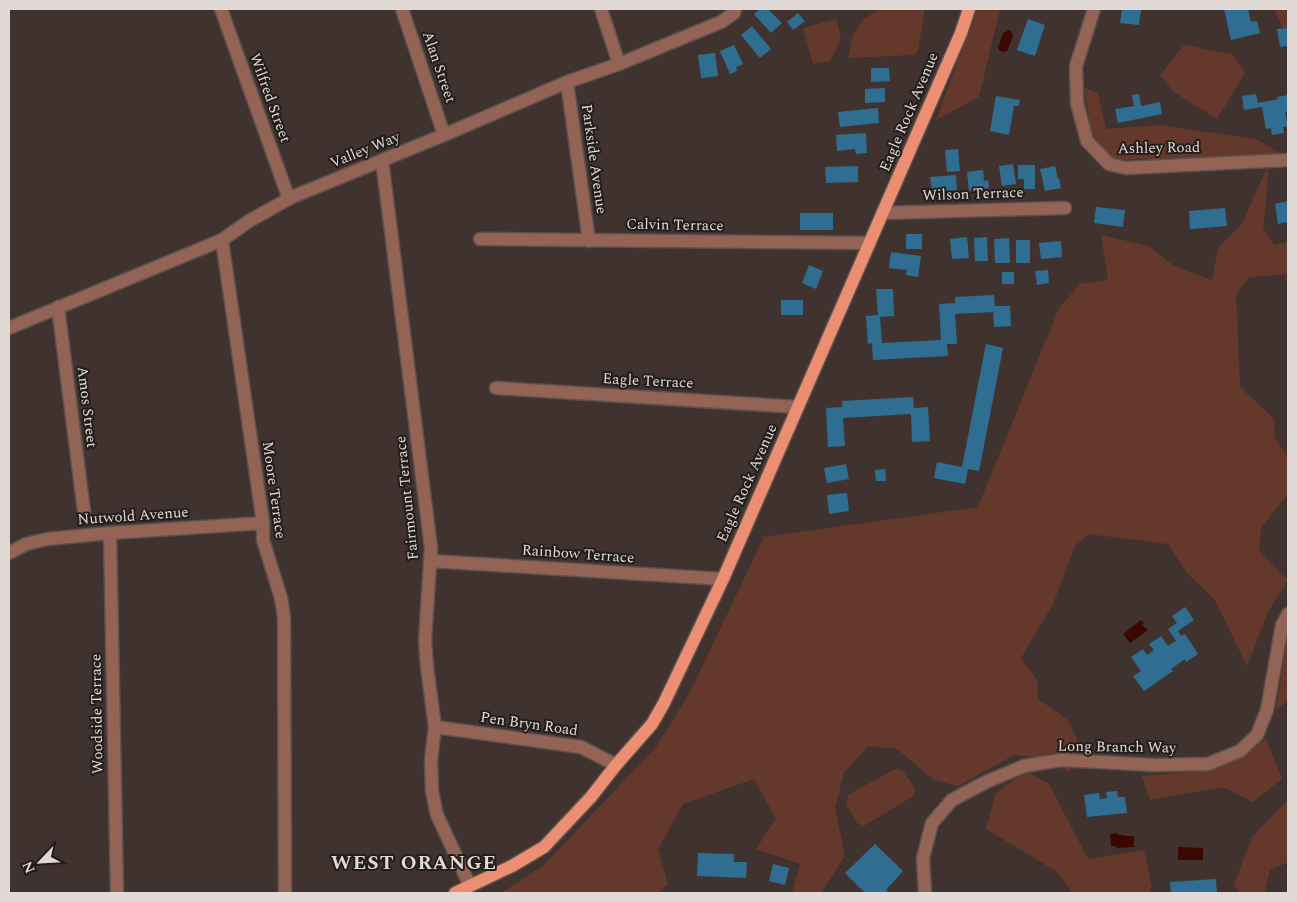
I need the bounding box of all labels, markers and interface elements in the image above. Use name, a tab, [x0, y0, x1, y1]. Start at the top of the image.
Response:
street label: Alan Street	[416, 28, 462, 106]
street label: Eagle Rock Avenue	[874, 49, 944, 175]
street label: Wilfred Street	[243, 50, 297, 146]
street label: Parkside Avenue	[575, 103, 613, 215]
street label: Valley Way	[327, 125, 404, 174]
street label: Ashley Road	[1117, 136, 1201, 160]
street label: Wilson Terrace	[922, 181, 1024, 207]
street label: Calvin Terrace	[626, 213, 724, 237]
street label: Amos Street	[71, 365, 103, 449]
street label: Eagle Terrace	[602, 367, 694, 395]
street label: Eagle Rock Avenue	[711, 420, 783, 546]
street label: Fairmount Terrace	[389, 435, 425, 561]
street label: Moore Terrace	[256, 440, 292, 540]
street label: Nutwold Avenue	[77, 501, 189, 531]
street label: Rainbow Terrace	[521, 539, 635, 569]
street label: Woodside Terrace	[84, 654, 110, 774]
street label: Pen Bryn Road	[479, 706, 579, 742]
street label: Long Branch Way	[1057, 734, 1177, 760]
north arrow	[15, 837, 65, 887]
district label: WEST ORANGE	[331, 848, 497, 878]
text: N	[17, 858, 41, 877]

